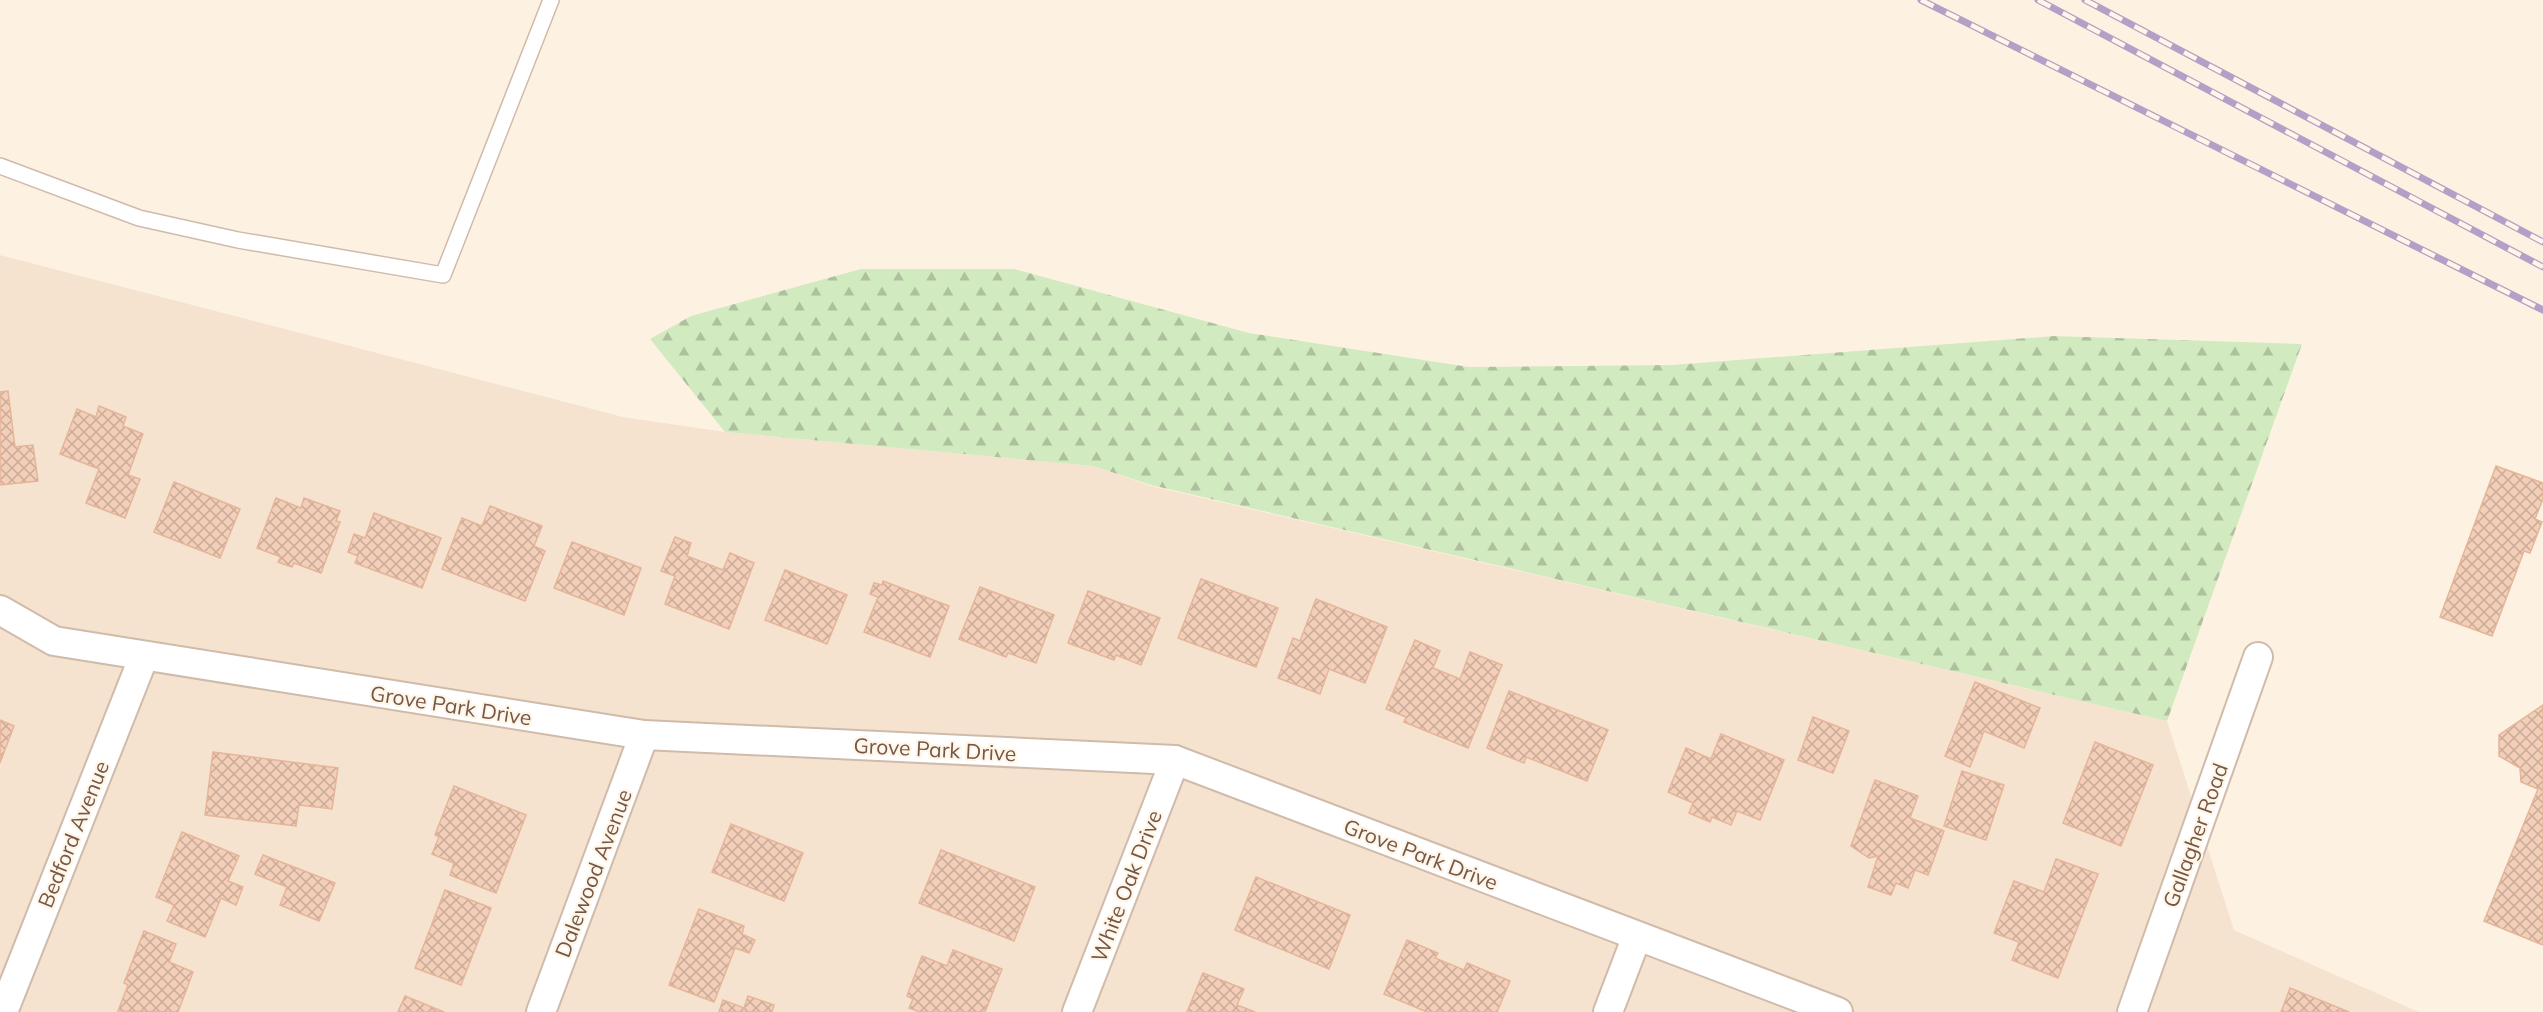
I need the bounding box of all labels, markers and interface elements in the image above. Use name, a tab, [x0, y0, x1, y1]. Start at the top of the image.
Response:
street label: Grove Park Drive	[368, 679, 534, 731]
street label: Grove Park Drive	[853, 732, 1017, 766]
street label: Bedford Avenue	[32, 757, 114, 911]
street label: Gallagher Road	[2157, 759, 2233, 911]
street label: Dalewood Avenue	[549, 785, 637, 961]
street label: White Oak Drive	[1085, 806, 1167, 966]
street label: Grove Park Drive	[1340, 813, 1502, 895]

